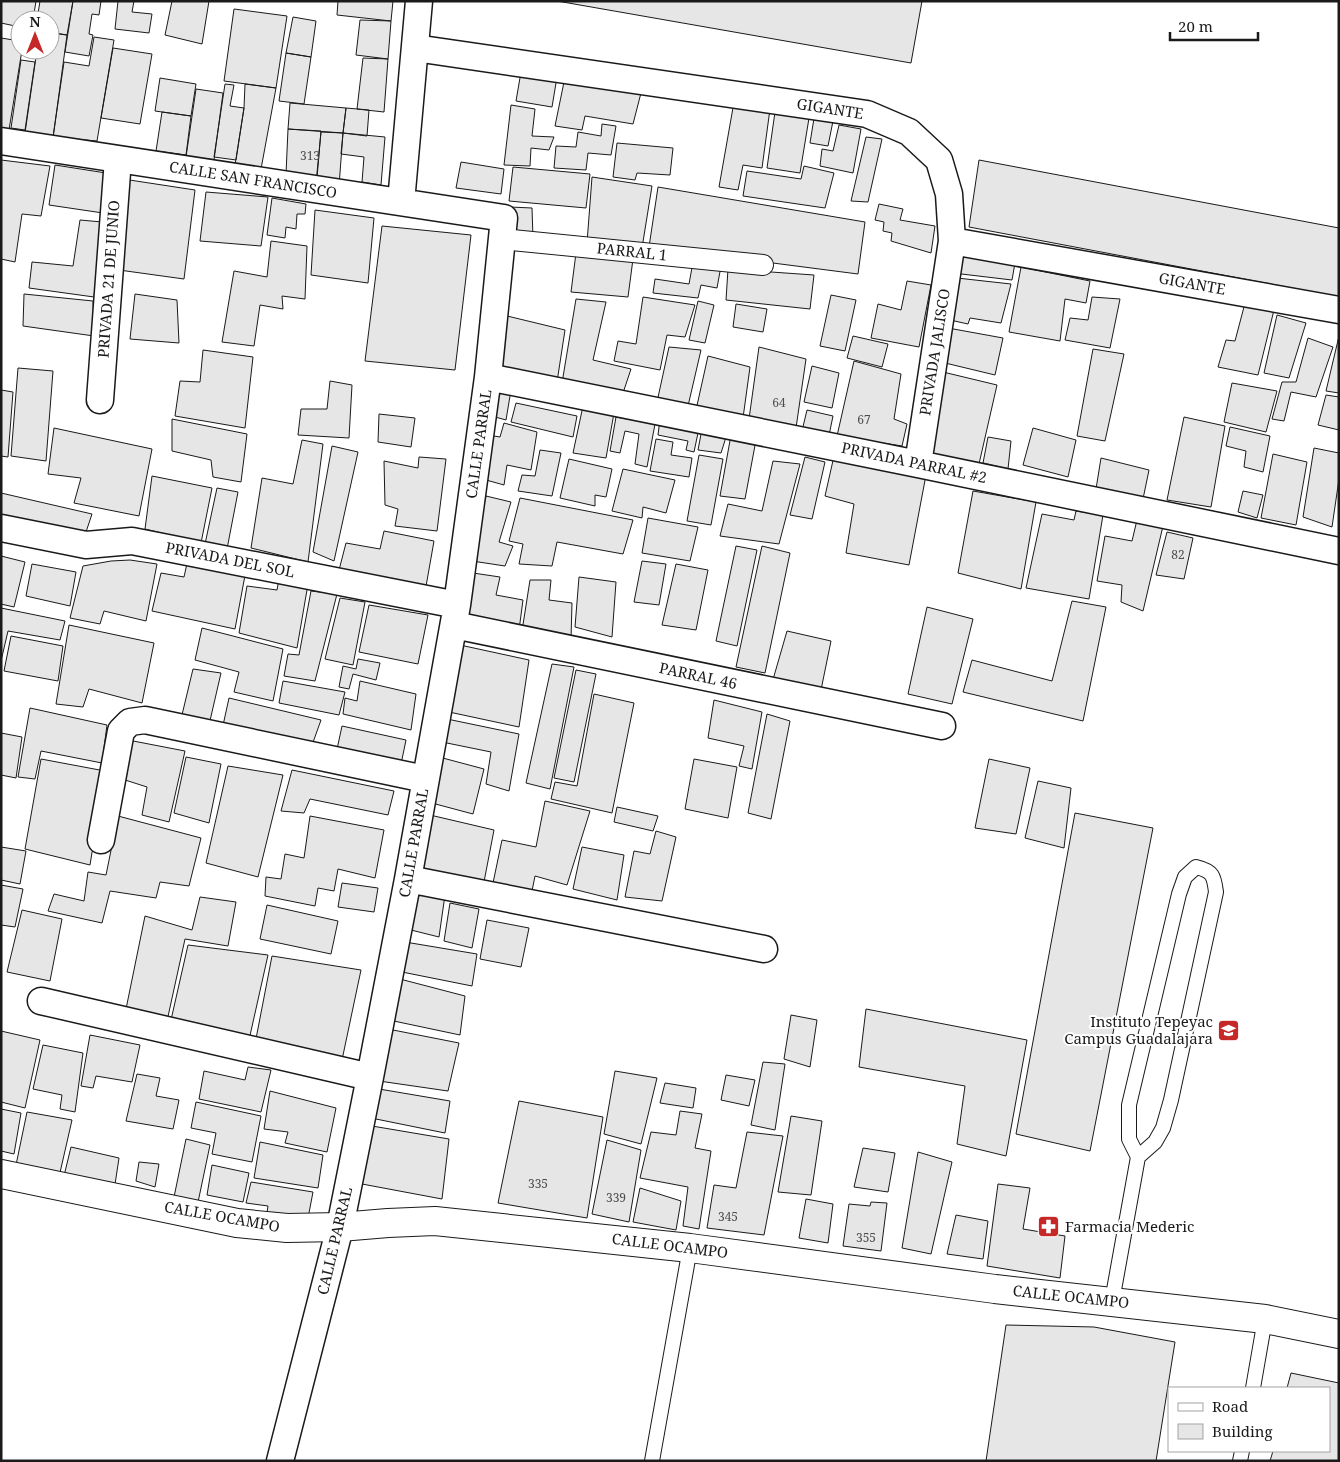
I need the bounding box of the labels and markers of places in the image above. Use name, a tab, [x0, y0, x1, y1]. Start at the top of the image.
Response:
place label: Instituto Tepeyac Campus Guadalajara	[1064, 1011, 1213, 1048]
school or university icon: Instituto Tepeyac Campus Guadalajara	[1217, 1019, 1241, 1043]
pharmacy icon: Farmacia Mederic	[1037, 1215, 1061, 1239]
place label: Farmacia Mederic	[1065, 1216, 1194, 1236]

